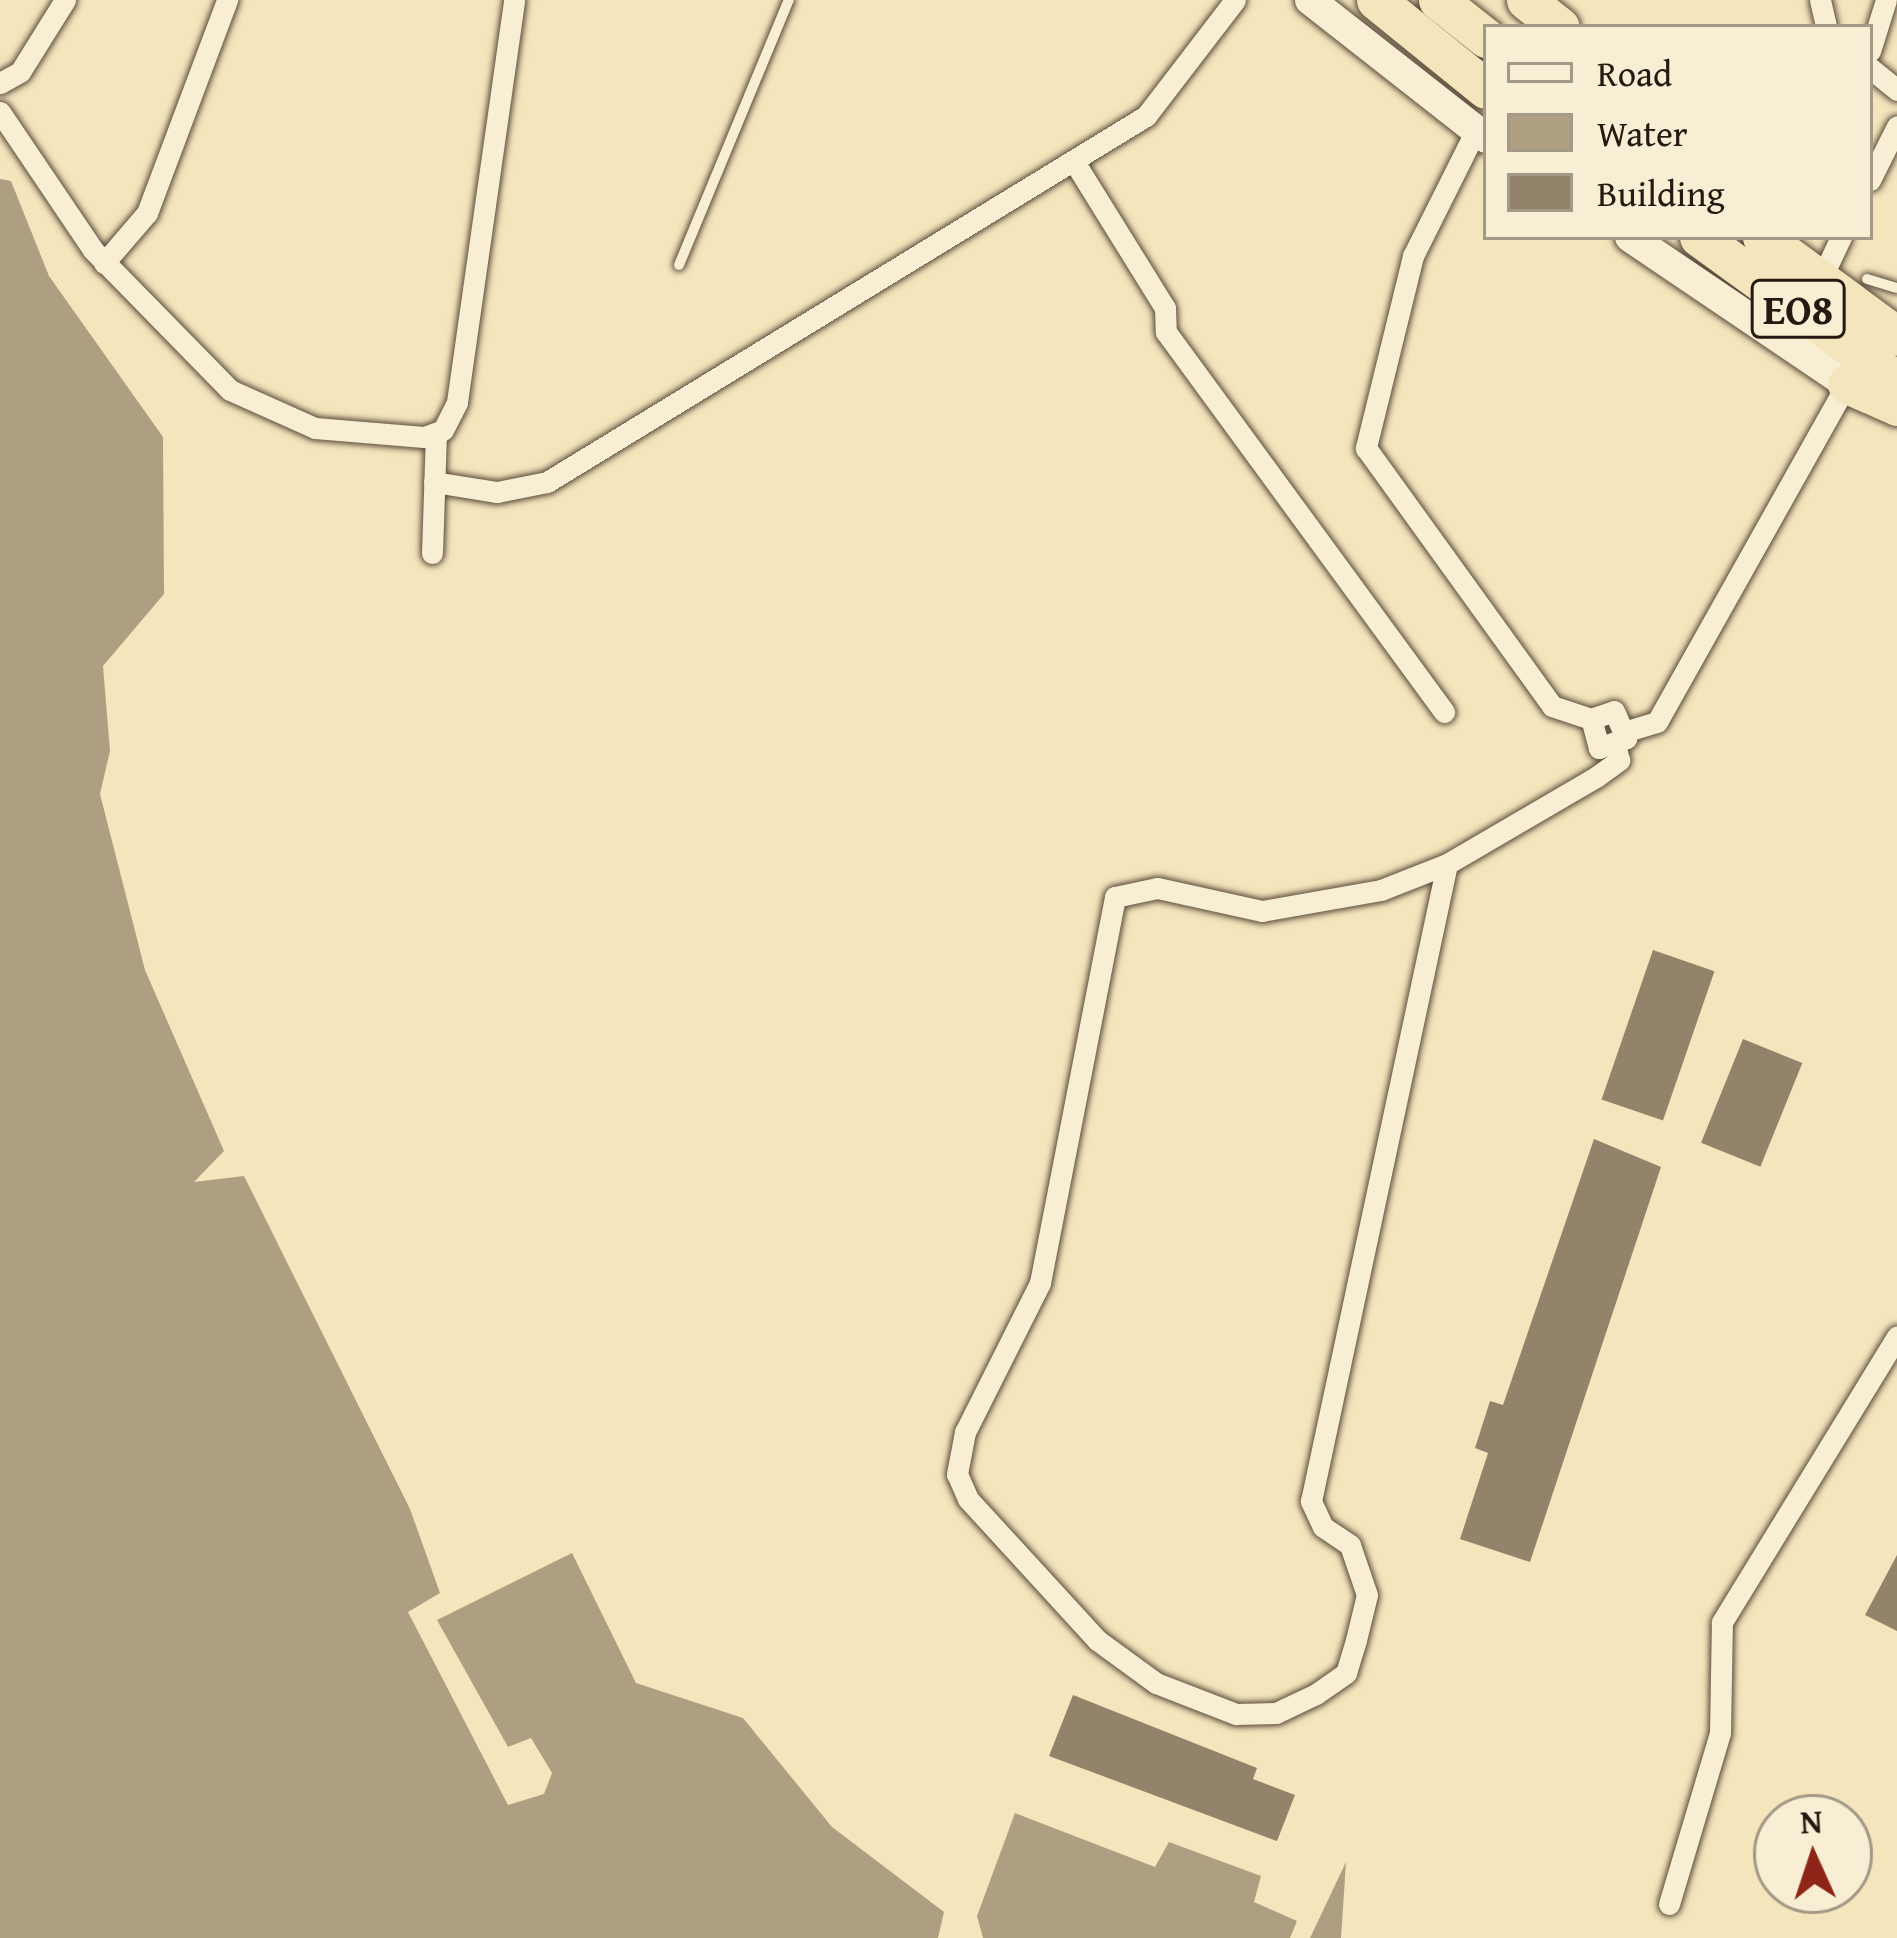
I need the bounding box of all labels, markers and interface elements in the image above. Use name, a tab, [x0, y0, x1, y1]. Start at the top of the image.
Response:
legend	[1483, 24, 1873, 240]
text: Road	[1597, 46, 1672, 99]
text: Water	[1597, 106, 1688, 159]
text: Building	[1597, 166, 1725, 219]
road number: ΕΟ8	[1750, 273, 1846, 345]
north arrow	[1753, 1794, 1873, 1914]
text: N	[1799, 1797, 1824, 1846]

